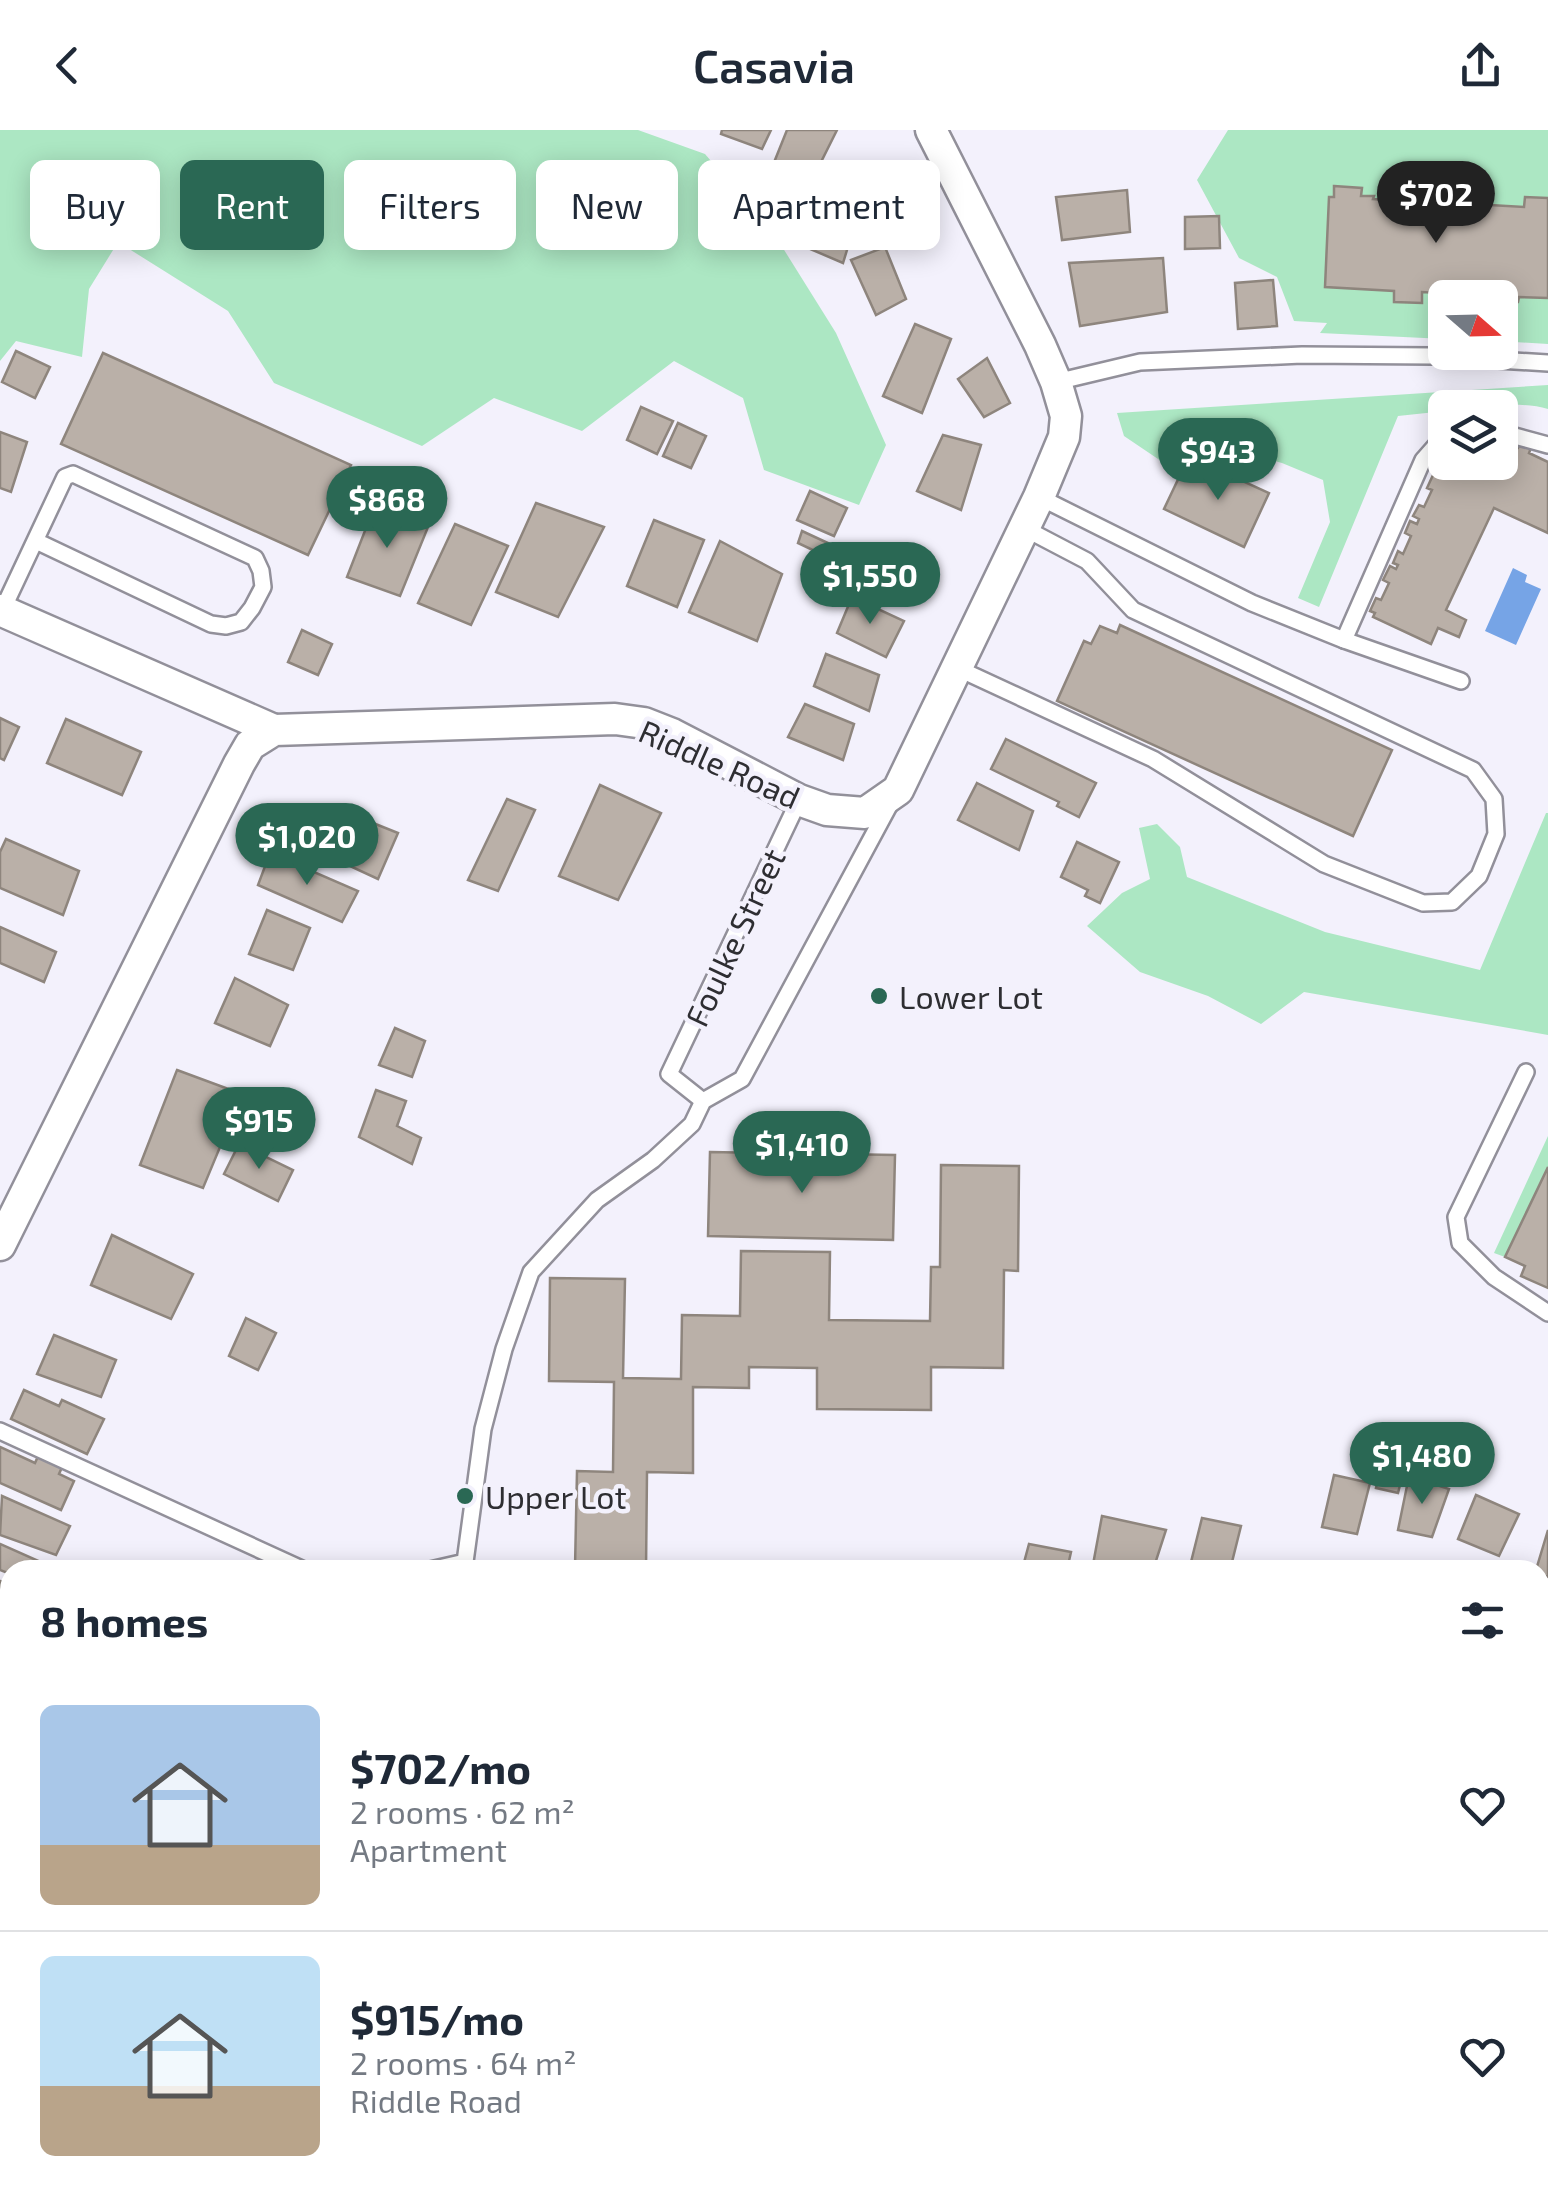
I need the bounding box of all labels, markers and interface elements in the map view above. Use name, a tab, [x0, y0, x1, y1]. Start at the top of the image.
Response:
icon: back	[40, 38, 95, 93]
text: Casavia	[693, 38, 855, 92]
icon: share	[1453, 38, 1508, 93]
chip: Buy	[30, 160, 160, 250]
chip: Rent	[180, 160, 324, 250]
chip: Filters	[344, 160, 516, 250]
chip: New	[536, 160, 678, 250]
chip: Apartment	[698, 160, 940, 250]
pin: $702	[1377, 161, 1495, 246]
text: $702	[1399, 174, 1473, 212]
north arrow	[1428, 280, 1518, 370]
map controls	[1428, 280, 1518, 480]
button: layers	[1428, 390, 1518, 480]
pin: $943	[1159, 418, 1277, 503]
text: $943	[1180, 431, 1256, 469]
pin: $868	[328, 466, 446, 551]
text: $868	[348, 479, 426, 517]
pin: $1,550	[789, 542, 951, 627]
text: $1,550	[822, 555, 918, 593]
street label: Riddle Road	[634, 711, 806, 815]
pin: $1,020	[226, 803, 388, 888]
text: $1,020	[257, 816, 357, 854]
street label: Foulke Street	[676, 842, 792, 1032]
place label: Lower Lot	[899, 977, 1043, 1015]
marker: Lower Lot	[868, 985, 890, 1007]
pin: $915	[200, 1087, 318, 1172]
text: $915	[225, 1100, 293, 1138]
pin: $1,410	[721, 1111, 883, 1196]
text: $1,410	[755, 1124, 849, 1162]
pin: $1,480	[1341, 1422, 1503, 1507]
text: $1,480	[1372, 1435, 1472, 1473]
place label: Upper Lot	[485, 1477, 627, 1515]
marker: Upper Lot	[454, 1485, 476, 1507]
icon: filters	[1455, 1593, 1510, 1648]
text: 8 homes	[40, 1595, 208, 1645]
text: $702/mo	[350, 1742, 531, 1792]
icon: home	[120, 1745, 240, 1865]
icon: heart	[1455, 1778, 1510, 1833]
text: 2 rooms · 62 m²	[350, 1792, 575, 1830]
text: Apartment	[350, 1830, 507, 1868]
text: $915/mo	[350, 1993, 524, 2043]
icon: home	[120, 1996, 240, 2116]
icon: heart	[1455, 2029, 1510, 2084]
text: 2 rooms · 64 m²	[350, 2043, 576, 2081]
text: Riddle Road	[350, 2081, 522, 2119]

